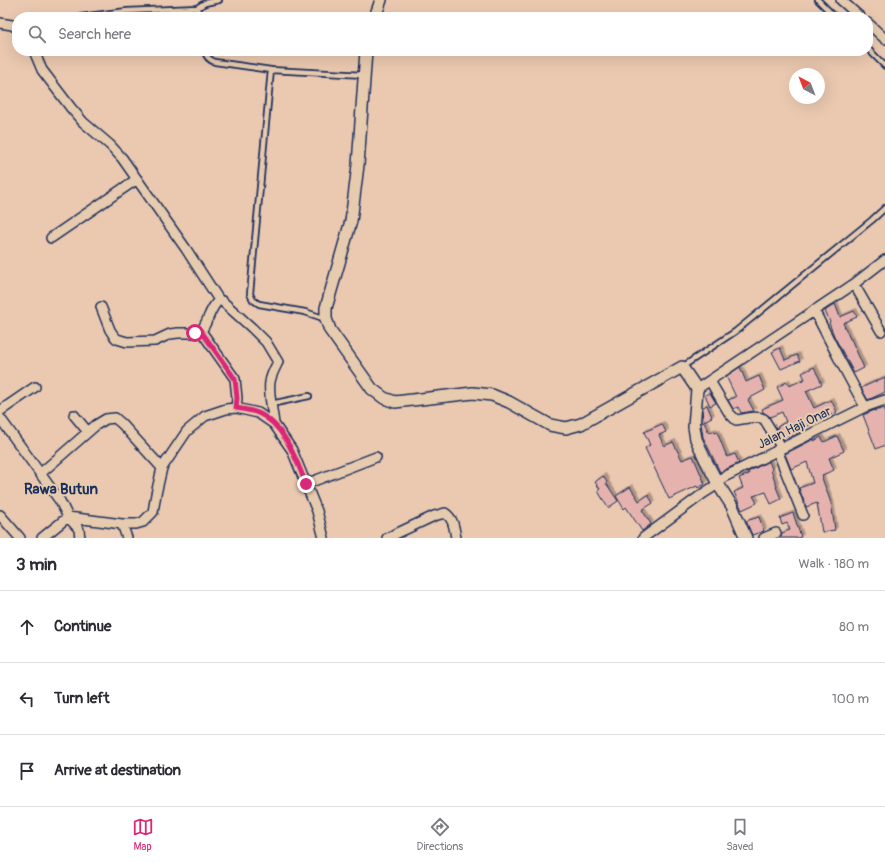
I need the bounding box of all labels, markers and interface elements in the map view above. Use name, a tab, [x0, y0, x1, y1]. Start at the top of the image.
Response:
search box	[12, 12, 873, 56]
icon: search	[26, 23, 48, 45]
text: Search here	[58, 25, 131, 44]
north arrow	[789, 68, 825, 104]
route start	[186, 324, 204, 342]
street label: Jalan Haji Onar	[755, 403, 834, 453]
route end	[297, 475, 315, 493]
district label: Rawa Butun	[24, 480, 99, 499]
text: 3 min	[16, 554, 57, 575]
text: Walk · 180 m	[799, 556, 869, 572]
icon: ahead	[16, 616, 38, 638]
text: Continue	[54, 617, 112, 636]
text: 80 m	[839, 619, 869, 635]
icon: left	[16, 688, 38, 710]
text: Turn left	[54, 689, 110, 708]
text: 100 m	[832, 691, 869, 707]
icon: arrive	[16, 760, 38, 782]
text: Arrive at destination	[54, 761, 181, 780]
tab: Map	[132, 816, 154, 853]
tab: Directions	[417, 816, 463, 853]
tab: Saved	[726, 816, 753, 853]

